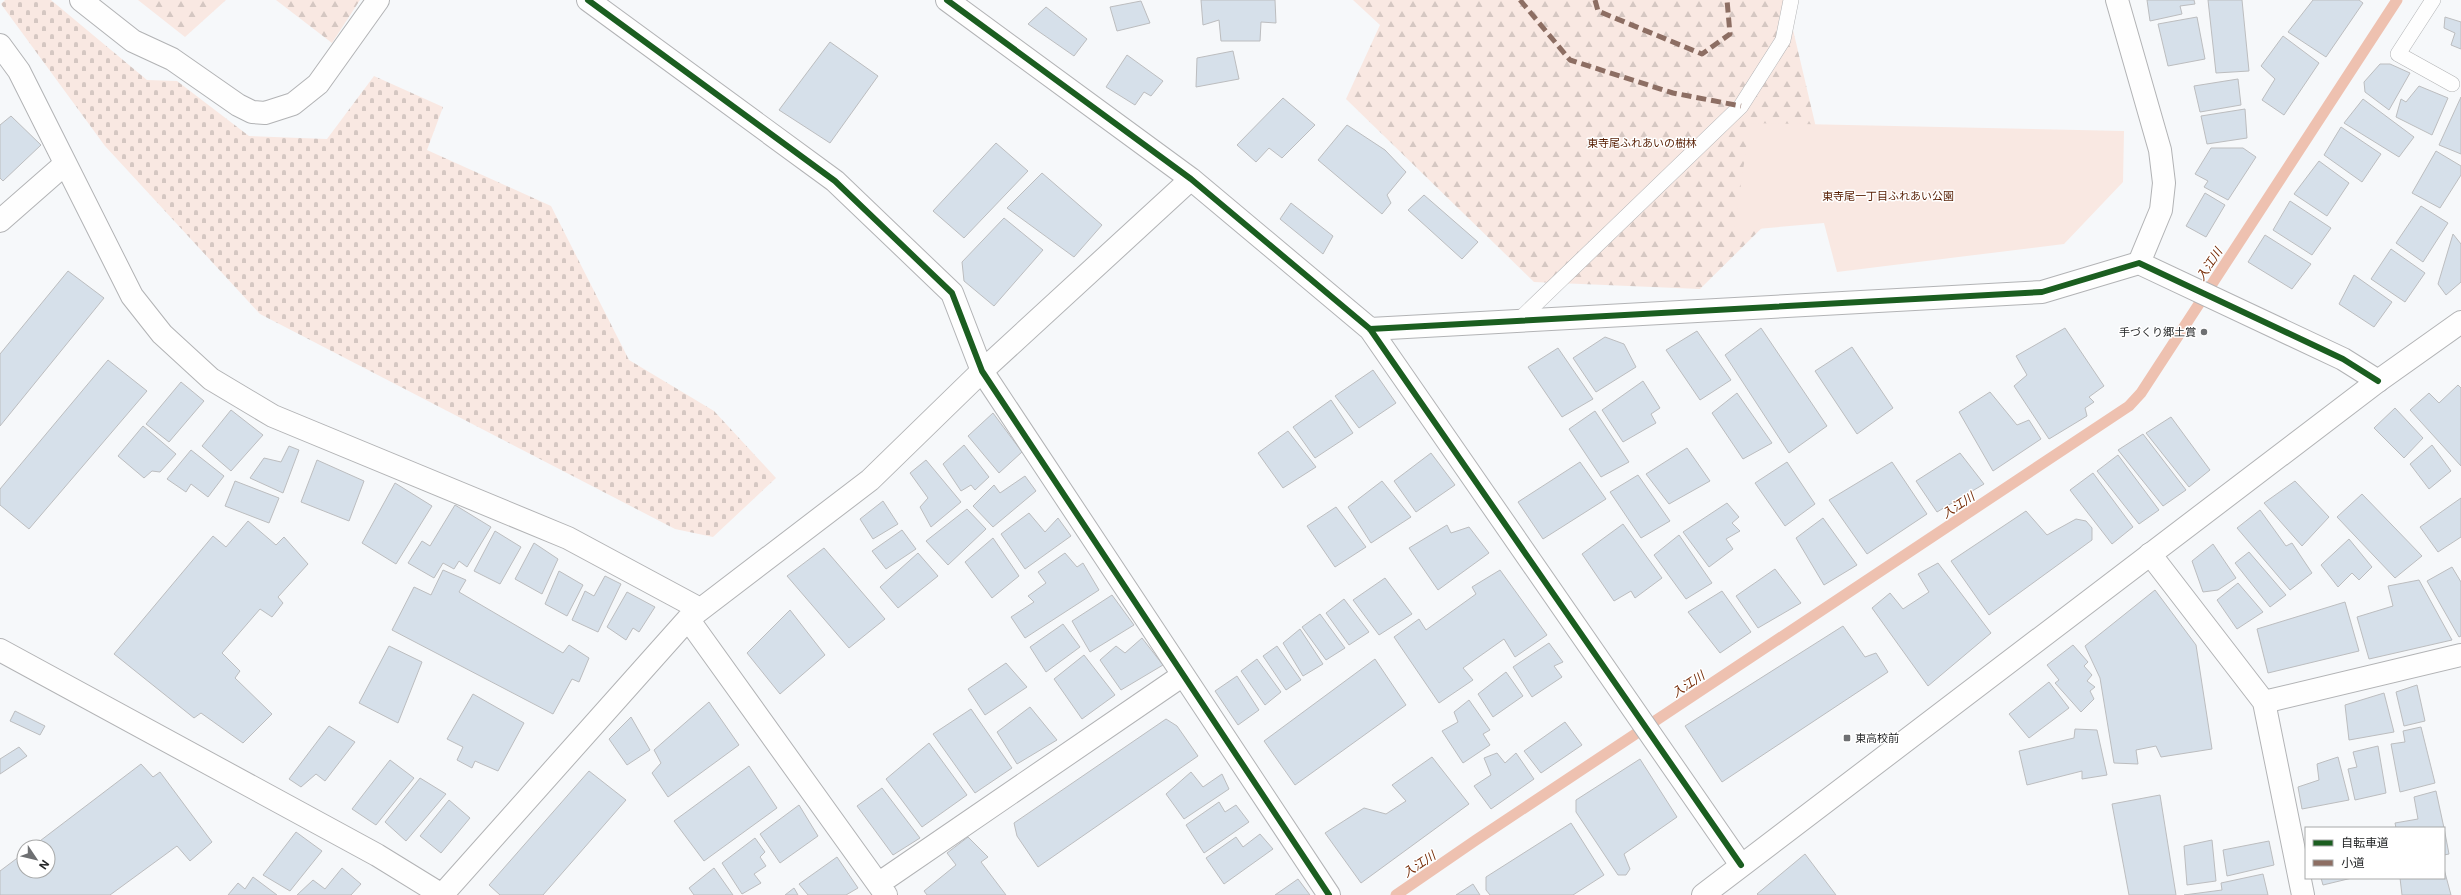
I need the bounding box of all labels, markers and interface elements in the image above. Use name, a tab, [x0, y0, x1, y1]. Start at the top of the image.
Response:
park label: 東寺尾ふれあいの樹林	[1587, 136, 1697, 150]
park label: 東寺尾一丁目ふれあい公園	[1822, 189, 1954, 203]
water label: 入江川	[2193, 243, 2226, 283]
place label: 手づくり郷土賞	[2119, 325, 2196, 339]
marker: 手づくり郷土賞	[2199, 327, 2209, 337]
water label: 入江川	[1939, 488, 1979, 521]
water label: 入江川	[1669, 667, 1709, 700]
place label: 東高校前	[1855, 731, 1899, 745]
marker: 東高校前	[1842, 733, 1852, 743]
legend	[2305, 827, 2445, 879]
text: 自転車道	[2341, 835, 2389, 850]
north arrow	[16, 839, 56, 879]
water label: 入江川	[1400, 847, 1440, 880]
text: 小道	[2341, 855, 2365, 870]
text: N	[36, 857, 52, 872]

